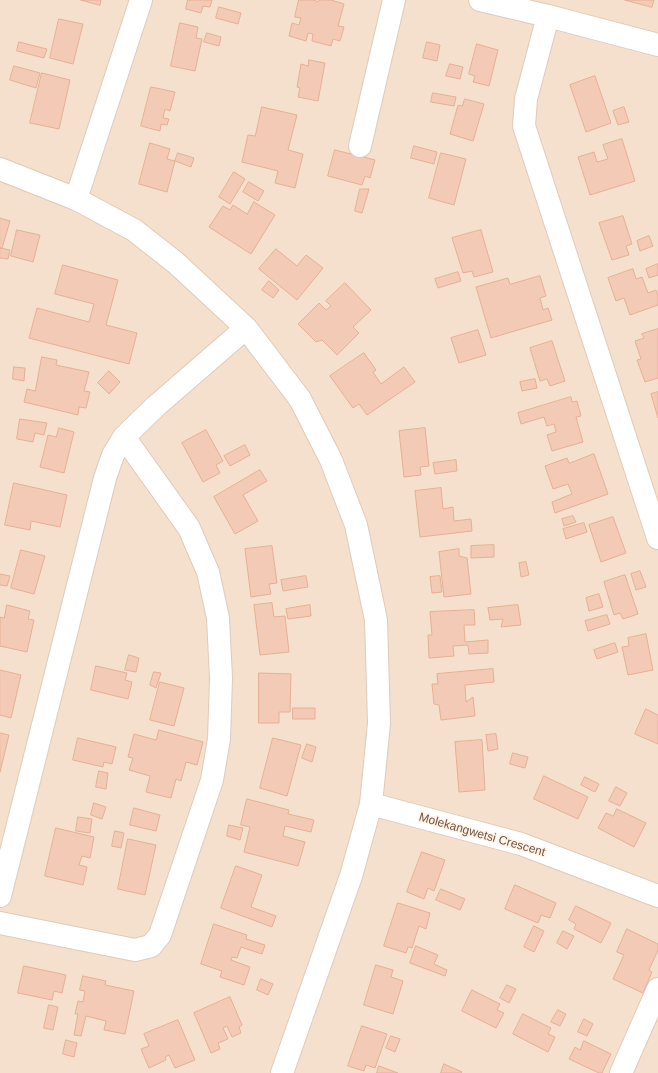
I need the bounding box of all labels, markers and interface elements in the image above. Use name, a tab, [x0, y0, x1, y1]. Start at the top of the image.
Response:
street label: Molekangwetsi Crescent	[417, 810, 547, 860]

